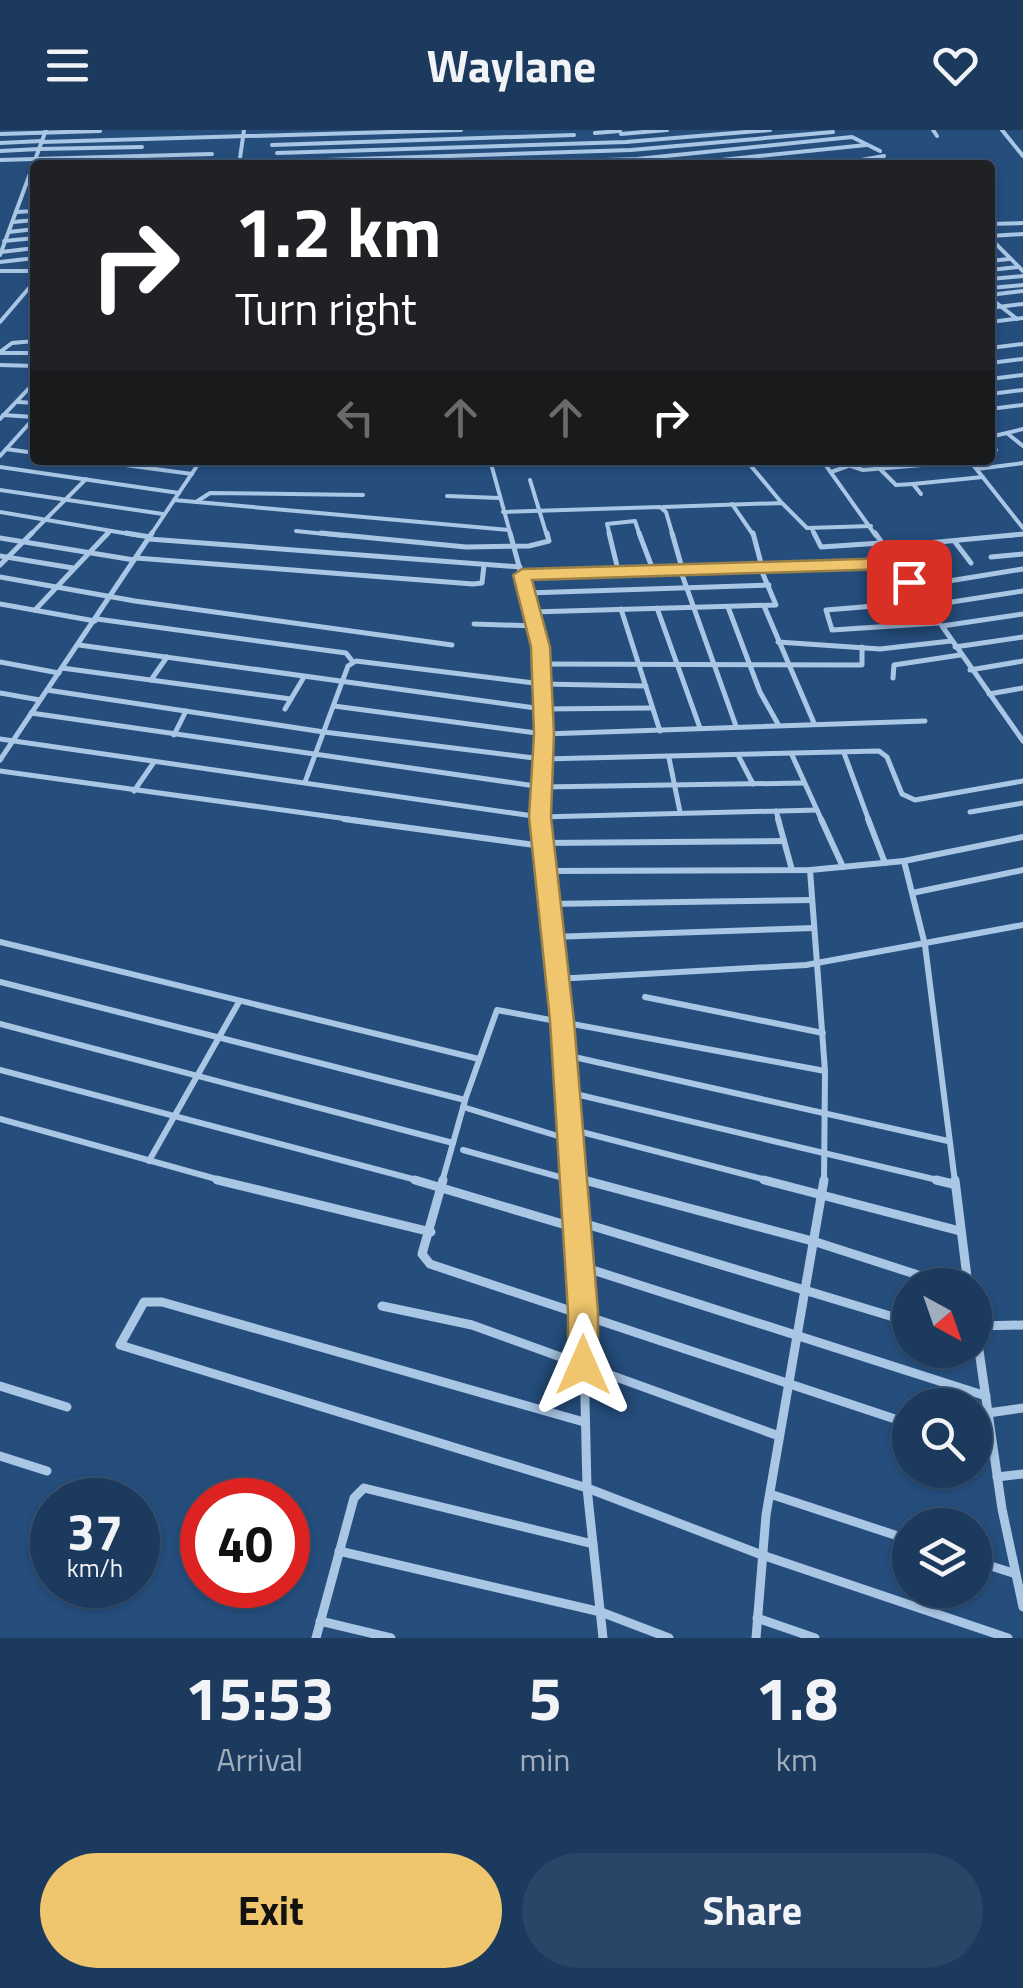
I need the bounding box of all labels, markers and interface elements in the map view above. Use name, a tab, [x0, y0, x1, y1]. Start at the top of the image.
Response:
text: Waylane	[427, 31, 596, 99]
icon: menu	[40, 38, 95, 93]
icon: heart	[928, 38, 983, 93]
text: 1.2 km	[235, 178, 442, 284]
icon: right	[70, 200, 200, 330]
text: Turn right	[235, 274, 417, 342]
icon: left	[328, 390, 383, 445]
icon: ahead	[433, 390, 488, 445]
icon: ahead	[538, 390, 593, 445]
icon: right	[643, 390, 698, 445]
pin	[867, 540, 952, 625]
icon: arrive	[882, 555, 937, 610]
north arrow	[892, 1268, 992, 1368]
map controls	[892, 1268, 992, 1608]
position arrow	[531, 1313, 635, 1417]
button: search	[892, 1388, 992, 1488]
speed limit sign: 40	[180, 1478, 310, 1608]
text: 37	[67, 1493, 123, 1569]
button: layers	[892, 1508, 992, 1608]
text: km/h	[67, 1549, 123, 1587]
text: 15:53	[185, 1652, 335, 1743]
text: 5	[528, 1652, 562, 1743]
text: 1.8	[755, 1652, 838, 1743]
text: Arrival	[216, 1735, 303, 1783]
text: min	[520, 1735, 571, 1783]
text: km	[776, 1735, 818, 1783]
button: Exit	[40, 1853, 502, 1968]
button: Share	[522, 1853, 983, 1968]

